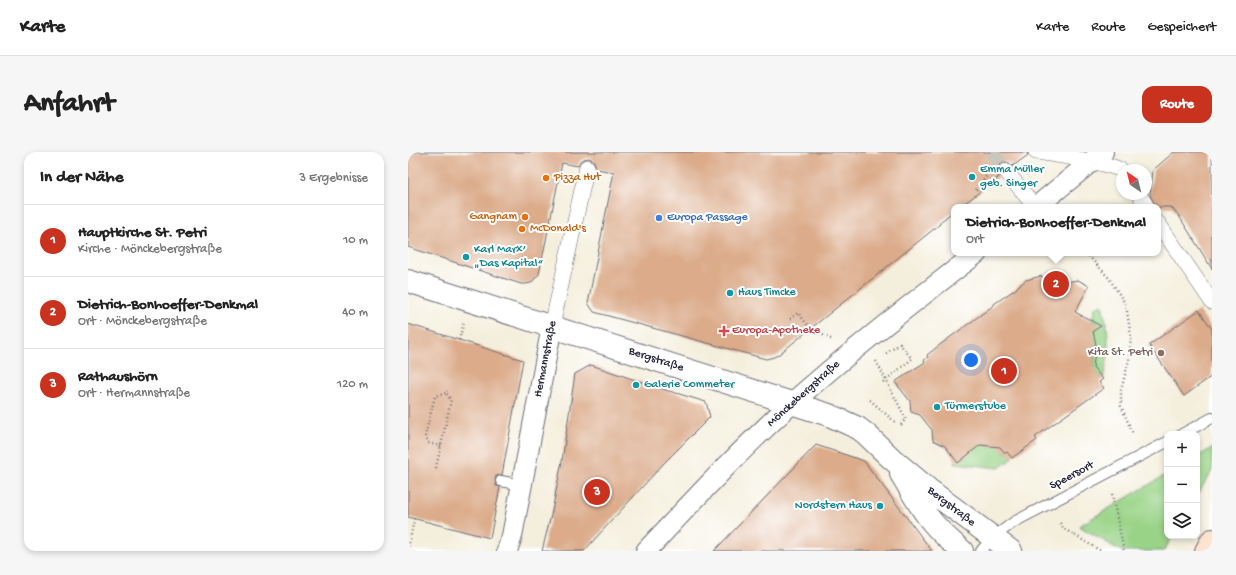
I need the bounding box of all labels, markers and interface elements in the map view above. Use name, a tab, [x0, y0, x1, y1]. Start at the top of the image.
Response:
text: Karte	[20, 16, 65, 39]
text: Karte	[1036, 19, 1069, 36]
text: Route	[1091, 19, 1125, 36]
text: Gespeichert	[1147, 19, 1216, 36]
button: Route	[1142, 86, 1212, 123]
text: Anfahrt	[24, 88, 114, 121]
place label: Emma Müller geb. Singer	[980, 163, 1045, 191]
north arrow	[1116, 164, 1152, 200]
text: In der Nähe	[40, 168, 123, 188]
text: 3 Ergebnisse	[299, 171, 368, 186]
place label: Pizza Hut	[553, 171, 602, 185]
marker: Emma Müller geb. Singer	[967, 172, 977, 182]
marker: Pizza Hut	[541, 173, 551, 183]
popup	[951, 204, 1161, 256]
place label: Gangnam	[469, 210, 517, 224]
place label: Europa Passage	[667, 211, 749, 225]
marker: Gangnam	[520, 212, 530, 222]
marker: Europa Passage	[654, 213, 664, 223]
text: Dietrich-Bonhoeffer-Denkmal	[966, 214, 1146, 232]
place label: McDonald's	[530, 222, 587, 236]
text: Hauptkirche St. Petri	[78, 224, 207, 242]
marker: McDonald's	[517, 224, 527, 234]
text: Ort	[966, 232, 984, 247]
text: 1	[50, 233, 56, 248]
text: 10 m	[343, 233, 368, 248]
text: Kirche · Mönckebergstraße	[78, 242, 222, 257]
place label: Karl Marx’ „Das Kapital“	[474, 243, 543, 271]
marker: Karl Marx’ „Das Kapital“	[461, 252, 471, 262]
pin: 2	[1043, 269, 1069, 299]
place label: Haus Timcke	[738, 286, 797, 300]
marker: Haus Timcke	[725, 288, 735, 298]
text: Dietrich-Bonhoeffer-Denkmal	[78, 296, 258, 314]
text: 2	[50, 305, 56, 320]
text: 40 m	[342, 305, 368, 320]
text: Ort · Mönckebergstraße	[78, 314, 207, 329]
street label: Hermannstraße	[532, 319, 560, 398]
place label: Europa-Apotheke	[732, 324, 821, 338]
marker: Europa-Apotheke	[719, 326, 729, 336]
street label: Bergstraße	[626, 344, 686, 376]
place label: Kita St. Petri	[1088, 346, 1153, 360]
marker: Kita St. Petri	[1156, 348, 1166, 358]
your location	[961, 350, 981, 370]
pin: 1	[991, 356, 1017, 386]
street label: Mönckebergstraße	[765, 357, 844, 430]
text: Rathaushörn	[78, 368, 158, 386]
text: 3	[50, 377, 56, 392]
text: 120 m	[337, 377, 368, 392]
place label: Galerie Commeter	[644, 378, 736, 392]
marker: Galerie Commeter	[631, 380, 641, 390]
text: Ort · Hermannstraße	[78, 386, 190, 401]
place label: Türmerstube	[944, 400, 1007, 414]
marker: Türmerstube	[932, 402, 942, 412]
map controls	[1164, 431, 1200, 539]
button: +	[1164, 431, 1200, 467]
street label: Speersort	[1048, 458, 1097, 493]
button: −	[1164, 467, 1200, 503]
pin: 3	[584, 477, 610, 507]
street label: Bergstraße	[923, 483, 978, 531]
place label: Nordstern Haus	[795, 499, 873, 513]
marker: Nordstern Haus	[875, 501, 885, 511]
button: layers	[1164, 503, 1200, 539]

